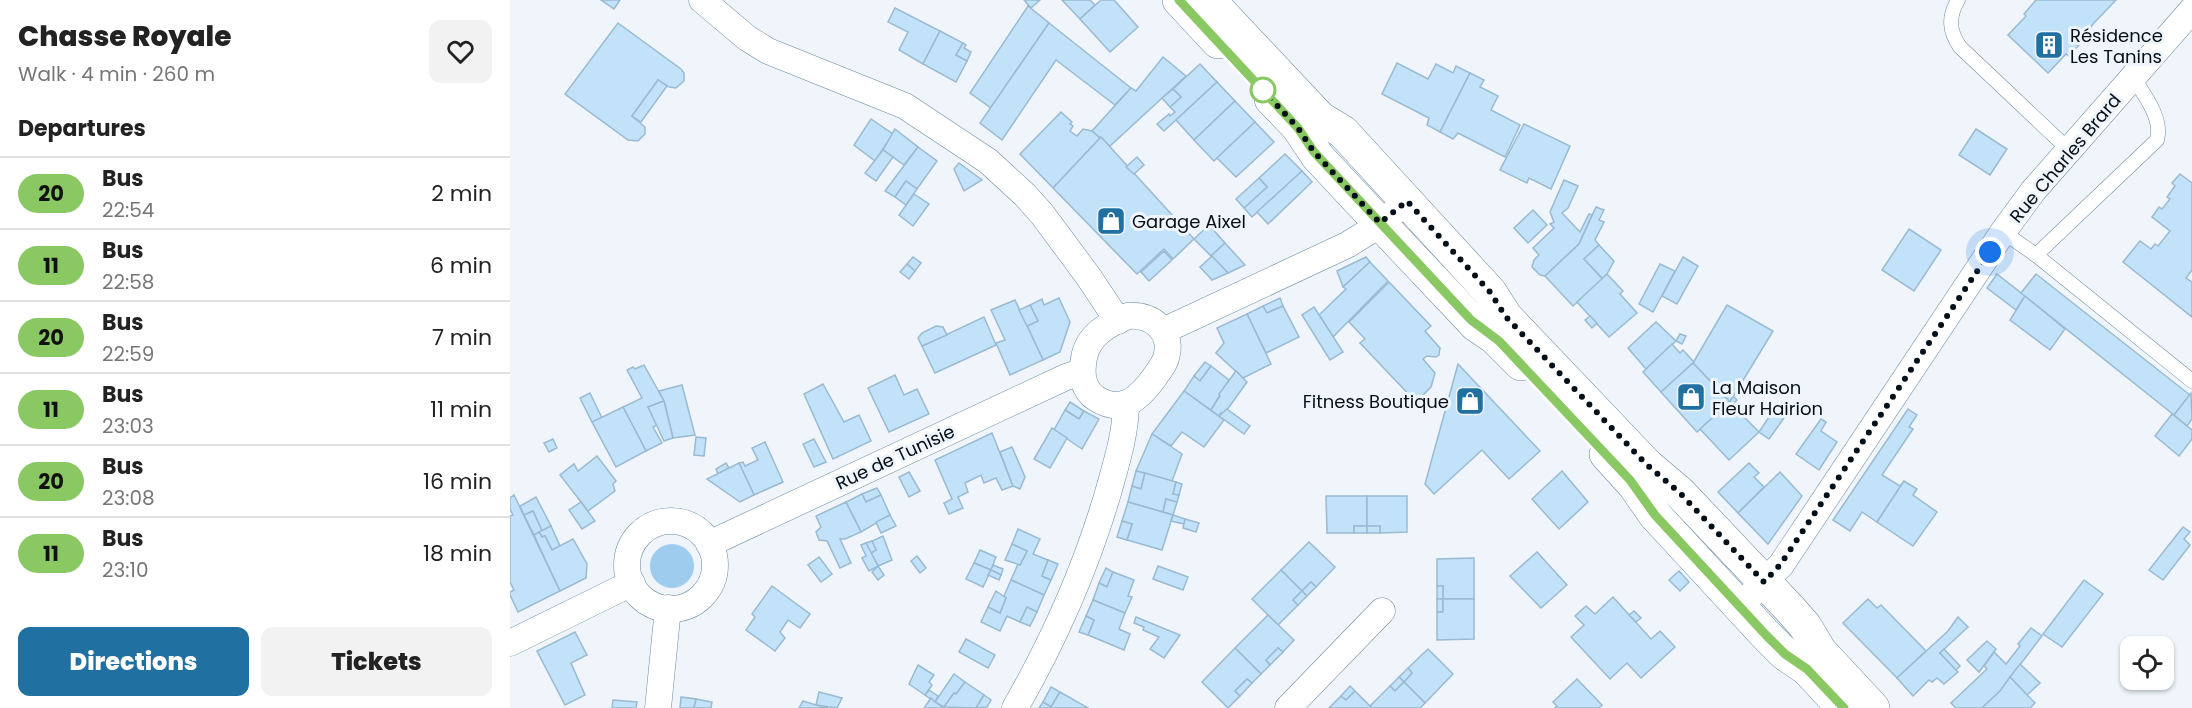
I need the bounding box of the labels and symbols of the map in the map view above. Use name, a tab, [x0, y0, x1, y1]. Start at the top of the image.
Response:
place label: Résidence Les Tanins	[2070, 23, 2163, 69]
building icon: Résidence Les Tanins	[2033, 29, 2065, 61]
unlabelled marker	[1250, 77, 1276, 103]
street label: Rue Charles Brard	[2004, 88, 2126, 228]
shop icon: Garage Aixel	[1095, 205, 1127, 237]
place label: Garage Aixel	[1132, 209, 1246, 234]
your location	[1975, 237, 2005, 267]
place label: La Maison Fleur Hairion	[1712, 375, 1823, 421]
shop icon: La Maison Fleur Hairion	[1675, 381, 1707, 413]
shop icon: Fitness Boutique	[1454, 385, 1486, 417]
place label: Fitness Boutique	[1303, 389, 1449, 414]
street label: Rue de Tunisie	[831, 418, 959, 496]

